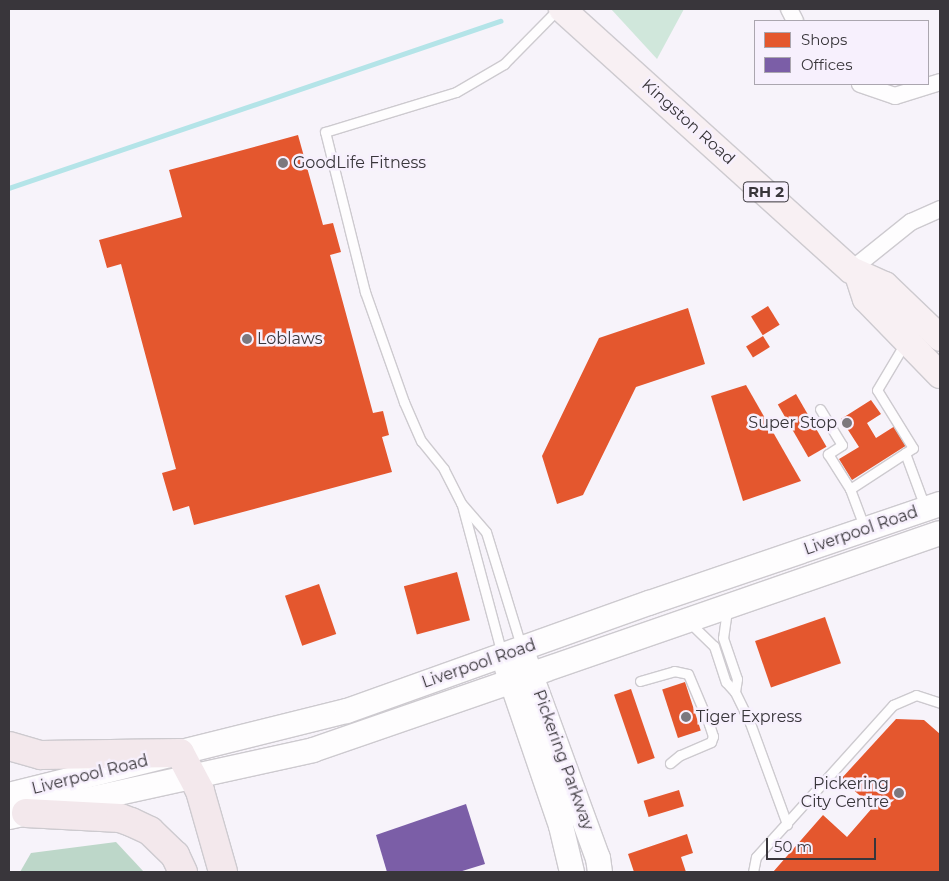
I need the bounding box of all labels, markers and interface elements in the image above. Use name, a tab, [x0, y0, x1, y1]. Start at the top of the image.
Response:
legend	[754, 20, 929, 85]
text: Shops	[801, 30, 847, 49]
text: Offices	[801, 55, 853, 74]
street label: Kingston Road	[638, 75, 738, 169]
place label: GoodLife Fitness	[293, 153, 426, 173]
marker: GoodLife Fitness	[277, 157, 289, 169]
road number: RH 2	[742, 180, 790, 204]
place label: Loblaws	[257, 329, 323, 349]
marker: Loblaws	[241, 333, 253, 345]
place label: Super Stop	[748, 413, 837, 433]
marker: Super Stop	[841, 417, 853, 429]
street label: Liverpool Road	[801, 502, 921, 560]
street label: Liverpool Road	[419, 635, 539, 693]
street label: Pickering Parkway	[529, 687, 597, 833]
place label: Tiger Express	[696, 707, 802, 727]
marker: Tiger Express	[680, 711, 692, 723]
street label: Liverpool Road	[30, 751, 150, 799]
place label: Pickering City Centre	[801, 774, 889, 812]
marker: Pickering City Centre	[893, 787, 905, 799]
scale bar	[769, 828, 879, 860]
text: 50 m	[774, 837, 812, 856]

